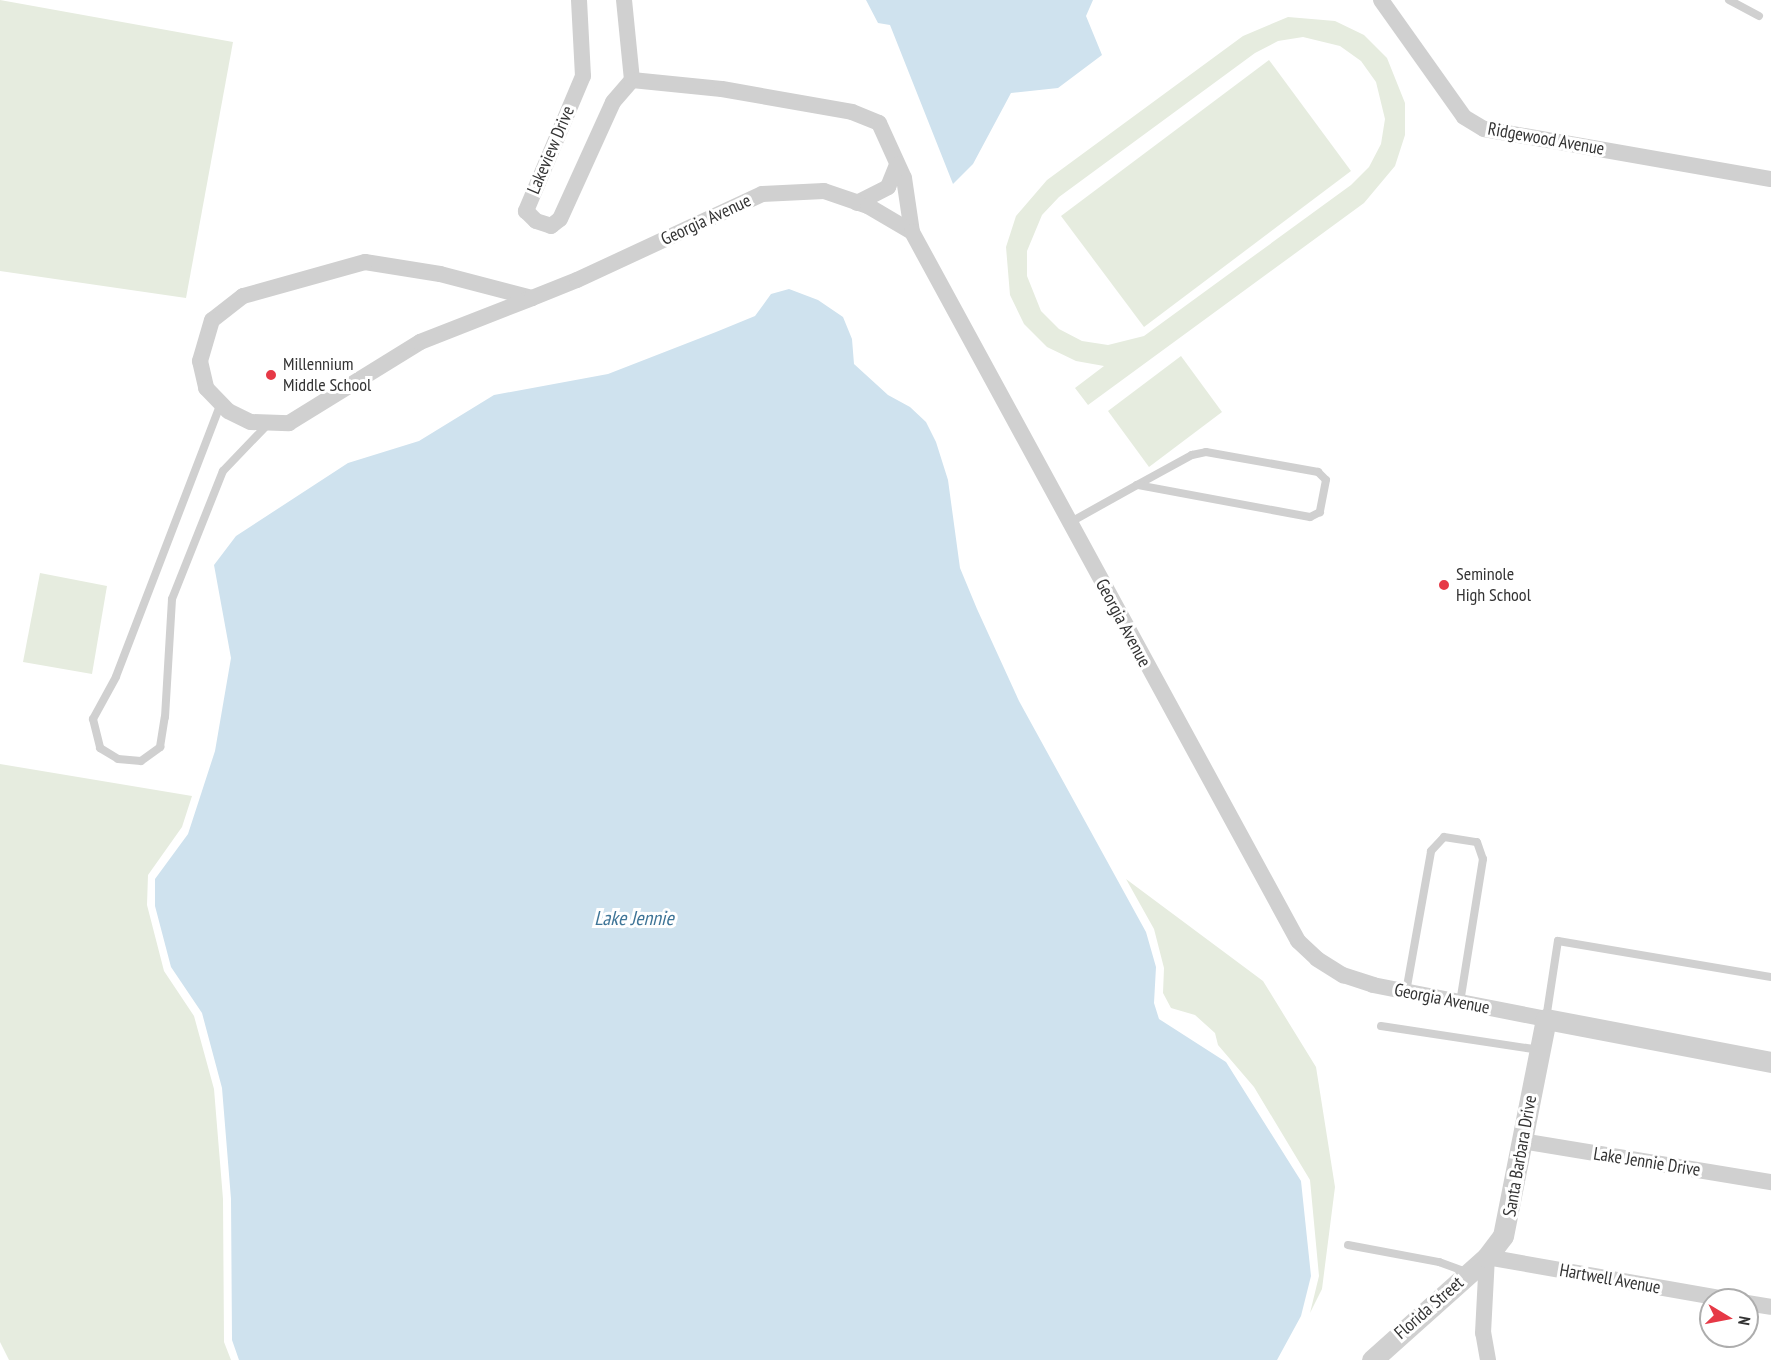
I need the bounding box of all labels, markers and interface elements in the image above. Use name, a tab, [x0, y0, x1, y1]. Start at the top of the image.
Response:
street label: Lakeview Drive	[523, 103, 579, 197]
street label: Ridgewood Avenue	[1486, 118, 1606, 160]
street label: Georgia Avenue	[657, 190, 755, 250]
place label: Millennium Middle School	[283, 354, 371, 397]
marker: Millennium Middle School	[264, 368, 278, 382]
place label: Seminole High School	[1456, 564, 1531, 606]
street label: Georgia Avenue	[1091, 575, 1155, 671]
marker: Seminole High School	[1437, 578, 1451, 592]
water label: Lake Jennie	[594, 906, 674, 930]
street label: Georgia Avenue	[1392, 979, 1492, 1019]
street label: Santa Barbara Drive	[1499, 1094, 1541, 1218]
street label: Lake Jennie Drive	[1592, 1143, 1702, 1181]
street label: Hartwell Avenue	[1558, 1259, 1662, 1299]
street label: Florida Street	[1390, 1272, 1468, 1344]
north arrow	[1699, 1288, 1759, 1348]
text: N	[1734, 1315, 1755, 1327]

